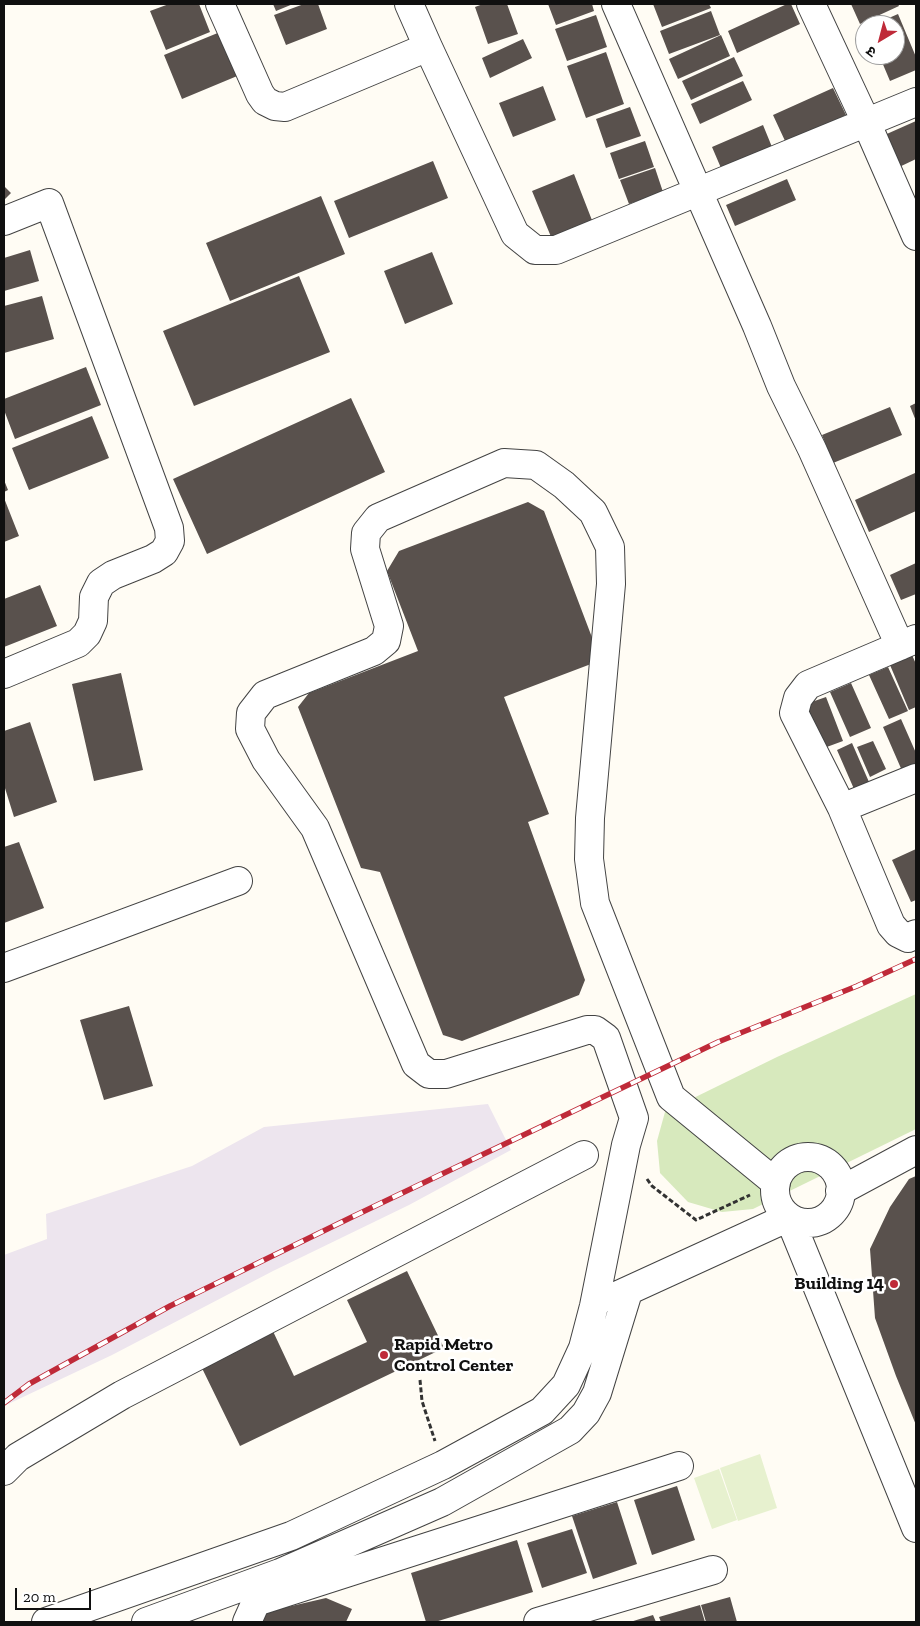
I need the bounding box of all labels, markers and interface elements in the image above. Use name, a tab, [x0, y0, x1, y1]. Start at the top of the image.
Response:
north arrow	[855, 15, 905, 65]
text: उ	[863, 42, 880, 61]
place label: Building 14	[794, 1273, 884, 1295]
marker: Building 14	[888, 1278, 900, 1290]
place label: Rapid Metro Control Center	[394, 1334, 513, 1376]
marker: Rapid Metro Control Center	[378, 1349, 390, 1361]
scale bar	[18, 1578, 94, 1610]
text: 20 m	[23, 1588, 56, 1606]

